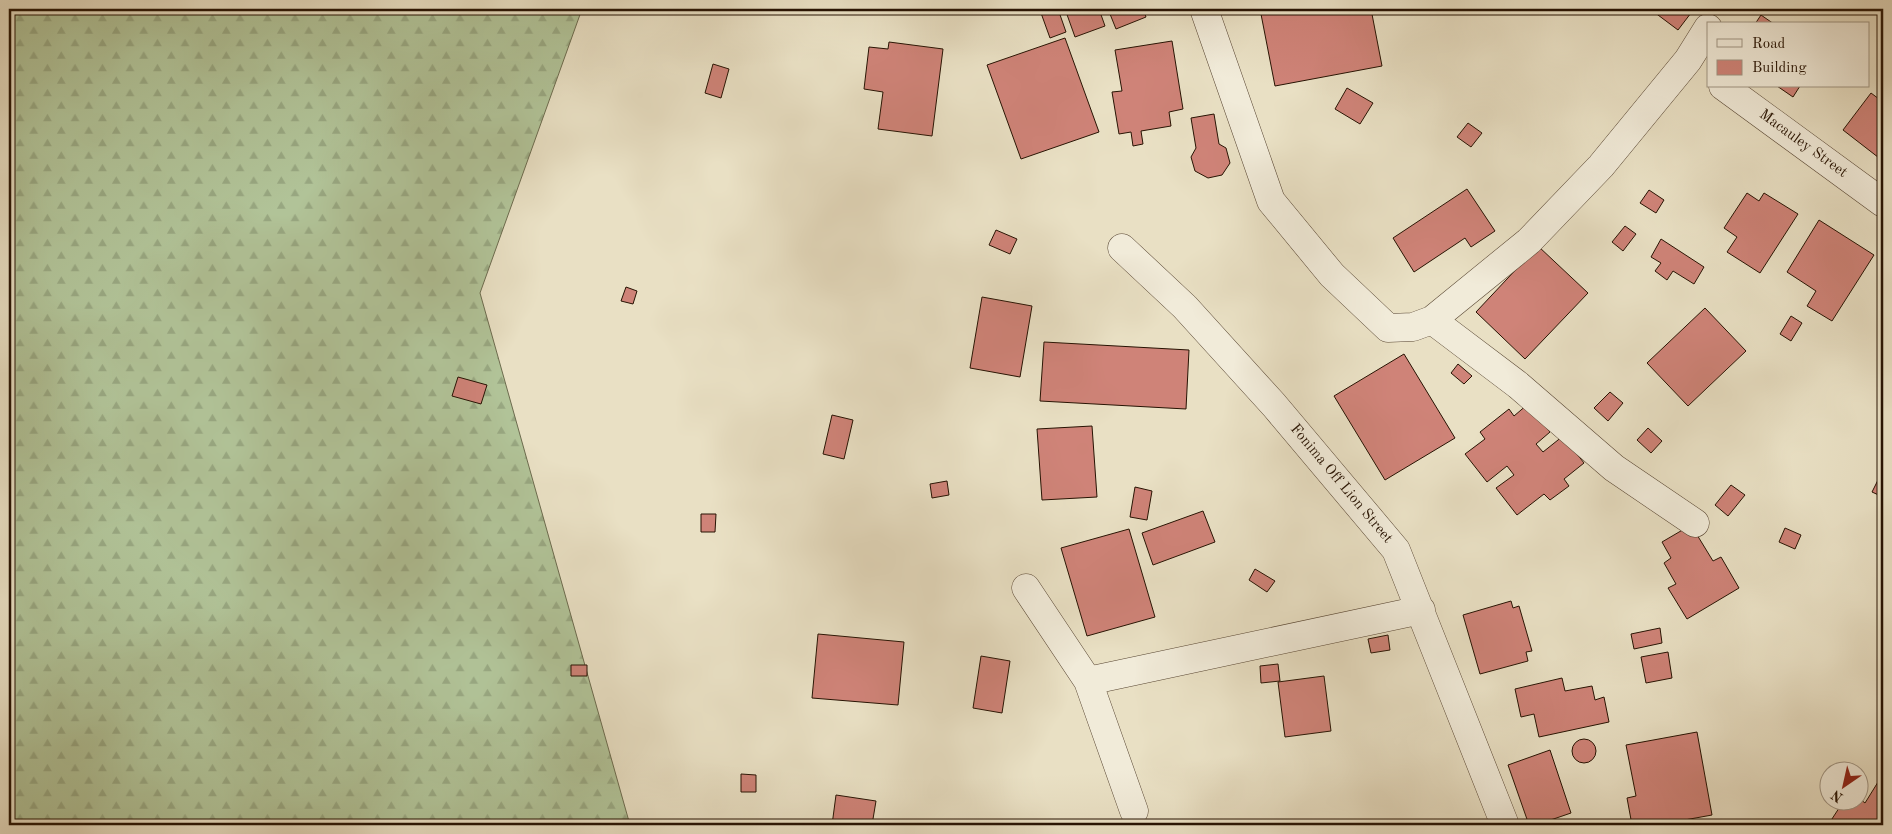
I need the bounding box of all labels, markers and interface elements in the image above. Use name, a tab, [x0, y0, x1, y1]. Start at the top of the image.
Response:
legend	[1707, 22, 1870, 88]
text: Road	[1752, 37, 1786, 52]
text: Building	[1752, 61, 1807, 76]
street label: Macauley Street	[1756, 107, 1850, 181]
street label: Fonima Off Lion Street	[1287, 422, 1395, 546]
north arrow	[1820, 762, 1870, 812]
text: N	[1829, 787, 1846, 805]

